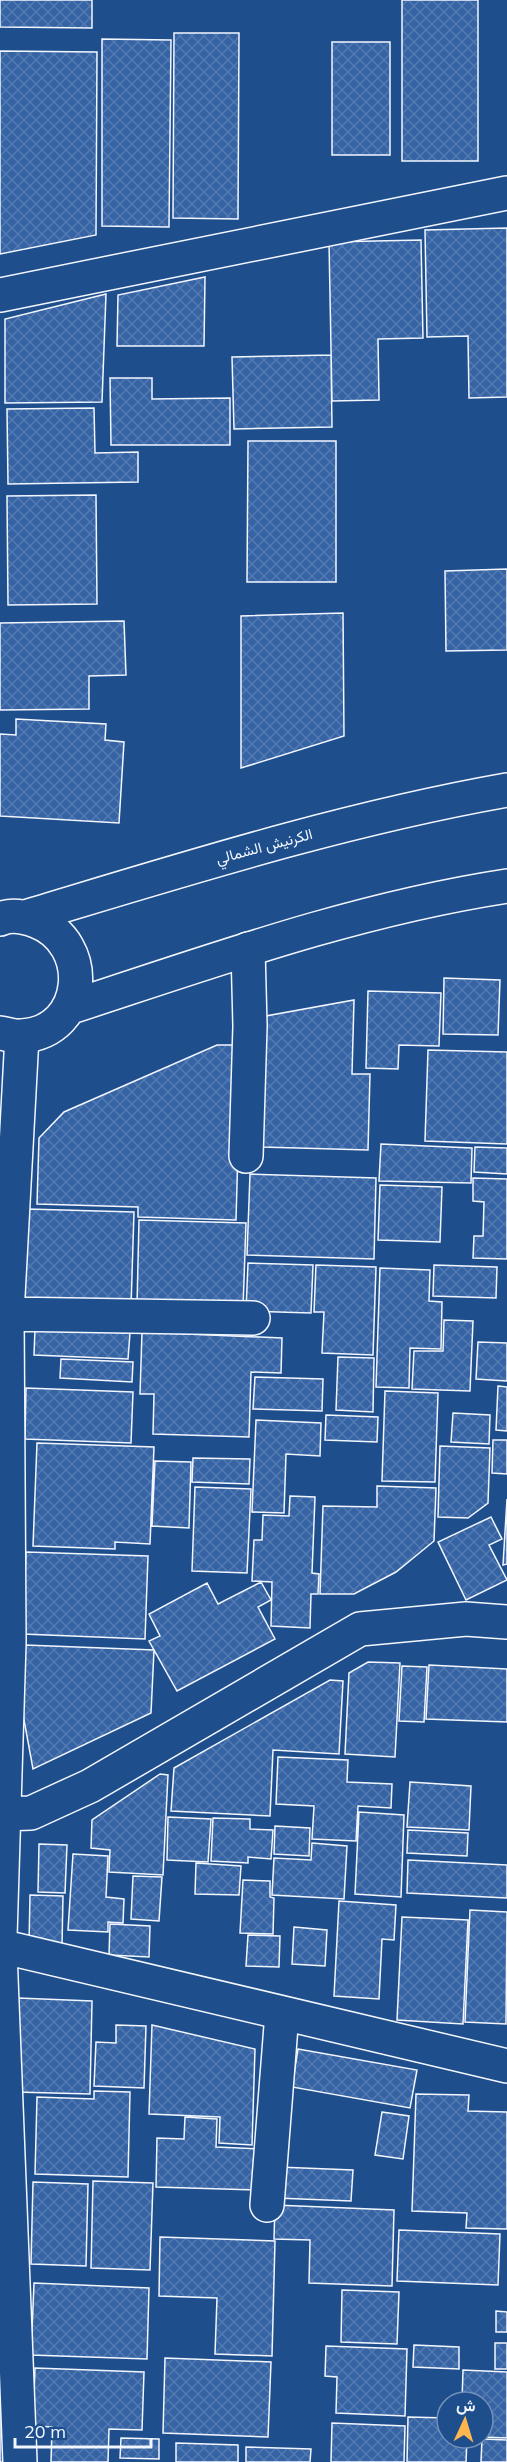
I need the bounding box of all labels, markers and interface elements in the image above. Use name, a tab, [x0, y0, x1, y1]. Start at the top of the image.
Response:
street label: الكرنيش الشمالي	[214, 824, 316, 872]
north arrow	[435, 2390, 495, 2450]
text: ش	[456, 2394, 476, 2416]
scale bar	[15, 2411, 152, 2449]
text: 20 m	[24, 2420, 66, 2443]

